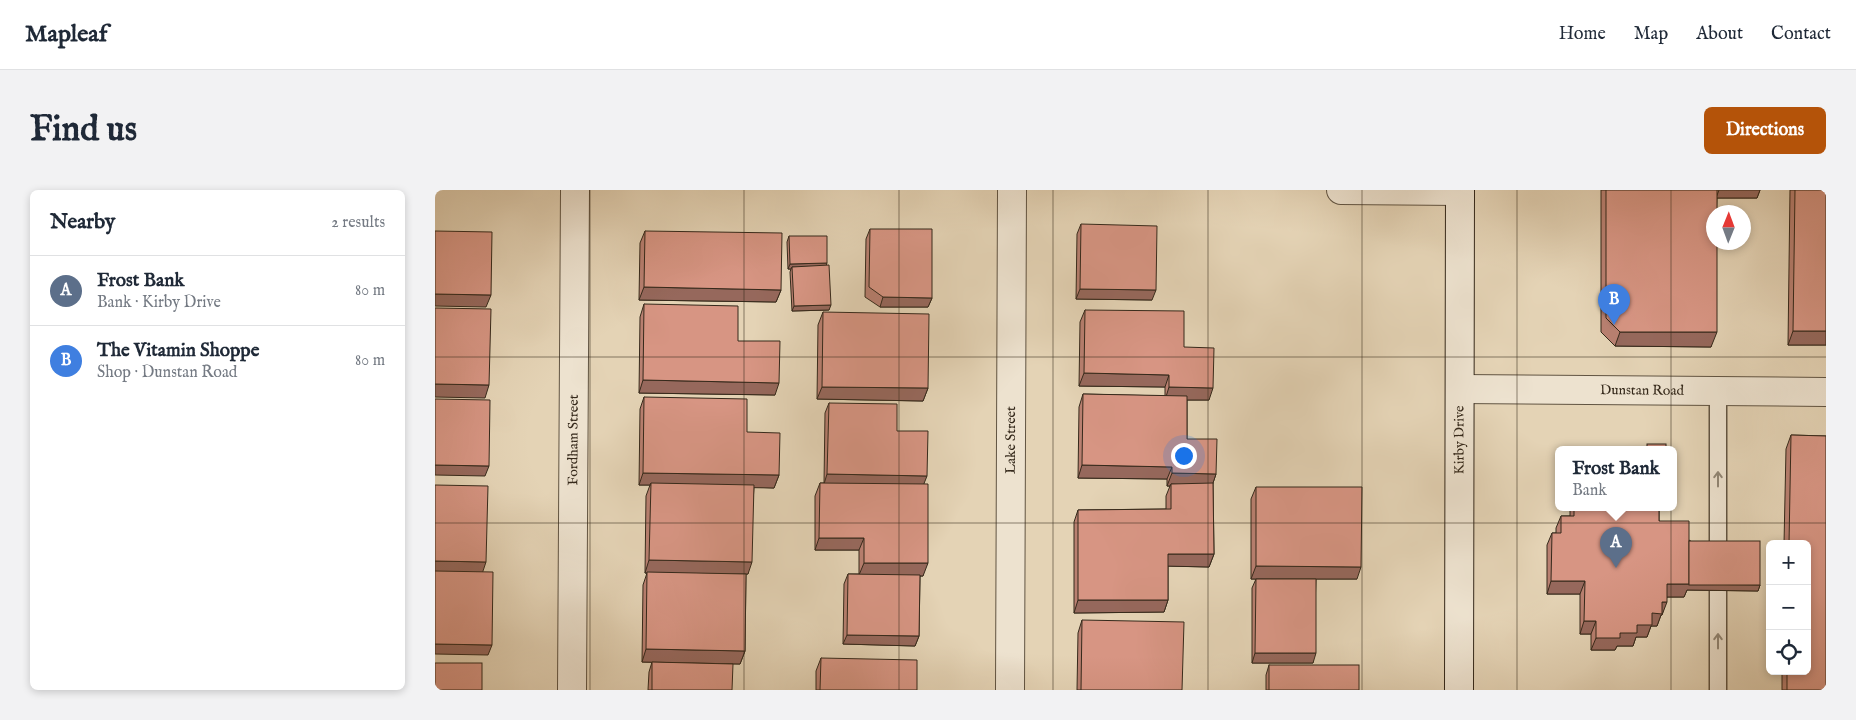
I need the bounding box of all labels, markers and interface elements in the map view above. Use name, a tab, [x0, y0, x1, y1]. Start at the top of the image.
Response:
text: Mapleaf	[25, 19, 107, 50]
text: Home	[1559, 23, 1606, 46]
text: Map	[1634, 23, 1668, 46]
text: About	[1696, 23, 1743, 46]
text: Contact	[1771, 23, 1831, 46]
button: Directions	[1704, 107, 1826, 154]
text: Find us	[30, 108, 137, 153]
north arrow	[1706, 205, 1751, 250]
text: Nearby	[50, 209, 115, 236]
text: 2 results	[331, 213, 385, 233]
text: Frost Bank	[97, 269, 184, 293]
text: A	[61, 281, 71, 301]
text: 80 m	[355, 281, 385, 301]
pin: B	[1598, 284, 1630, 325]
text: Bank · Kirby Drive	[97, 293, 221, 313]
text: The Vitamin Shoppe	[97, 339, 259, 363]
text: B	[61, 351, 71, 371]
text: 80 m	[355, 351, 385, 371]
text: Shop · Dunstan Road	[97, 363, 237, 383]
street label: Dunstan Road	[1600, 381, 1685, 400]
street label: Fordham Street	[564, 394, 583, 486]
street label: Kirby Drive	[1450, 405, 1469, 474]
street label: Lake Street	[1002, 406, 1020, 474]
your location	[1171, 443, 1197, 469]
popup	[1555, 446, 1677, 511]
text: Frost Bank	[1572, 457, 1660, 481]
one-way arrow	[1713, 471, 1723, 488]
text: Bank	[1572, 481, 1607, 501]
pin: A	[1600, 527, 1632, 568]
map controls	[1766, 540, 1811, 675]
button: +	[1766, 540, 1811, 585]
button: −	[1766, 585, 1811, 630]
button: locate	[1766, 630, 1811, 675]
one-way arrow	[1713, 634, 1723, 650]

